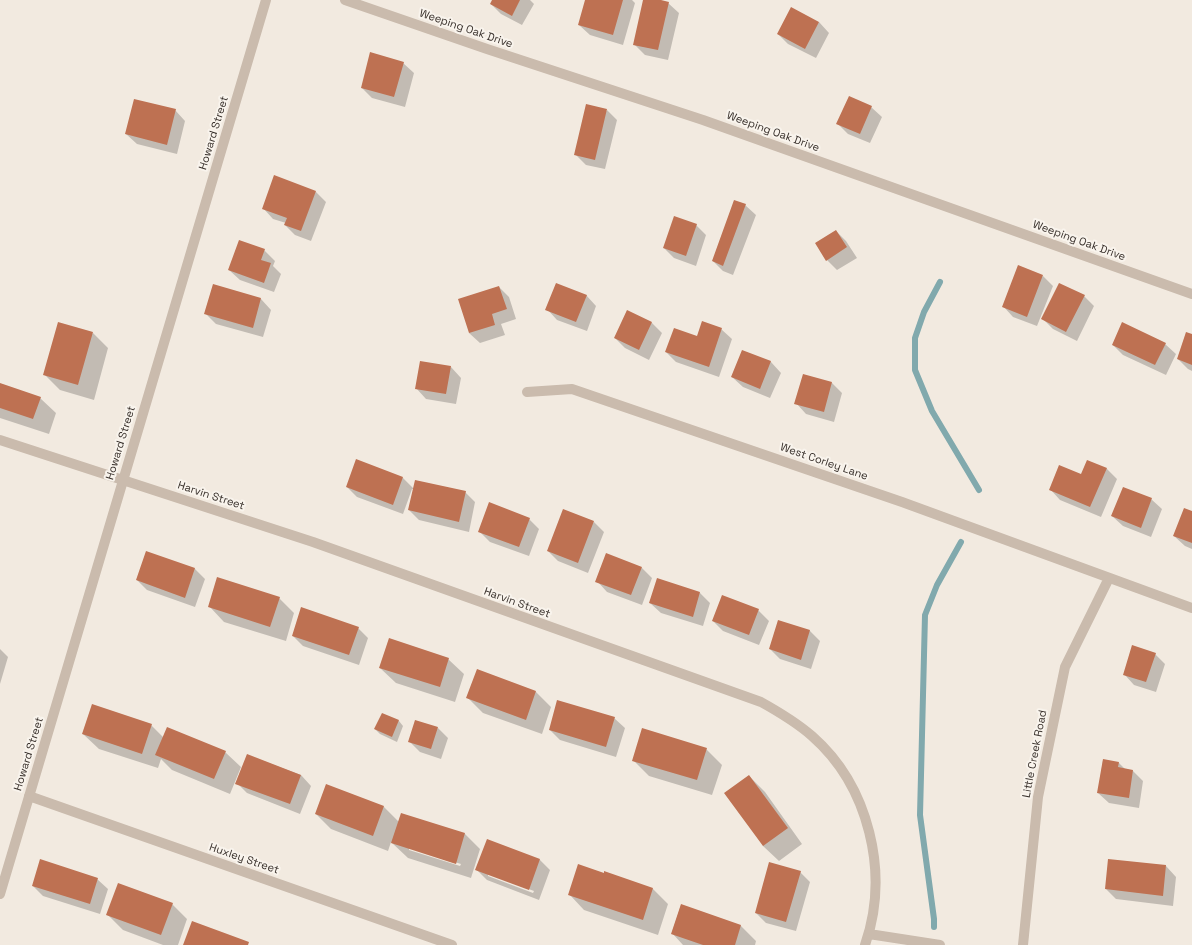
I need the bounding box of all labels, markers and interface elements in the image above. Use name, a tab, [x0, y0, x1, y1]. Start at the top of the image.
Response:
street label: Weeping Oak Drive	[418, 7, 514, 51]
street label: Howard Street	[197, 95, 231, 171]
street label: Weeping Oak Drive	[725, 109, 821, 155]
street label: Weeping Oak Drive	[1031, 218, 1127, 264]
street label: Howard Street	[104, 405, 138, 481]
street label: West Corley Lane	[778, 441, 870, 483]
street label: Harvin Street	[176, 479, 246, 513]
street label: Harvin Street	[482, 585, 552, 621]
street label: Little Creek Road	[1020, 709, 1050, 799]
street label: Howard Street	[12, 716, 46, 792]
street label: Huxley Street	[207, 841, 281, 877]

